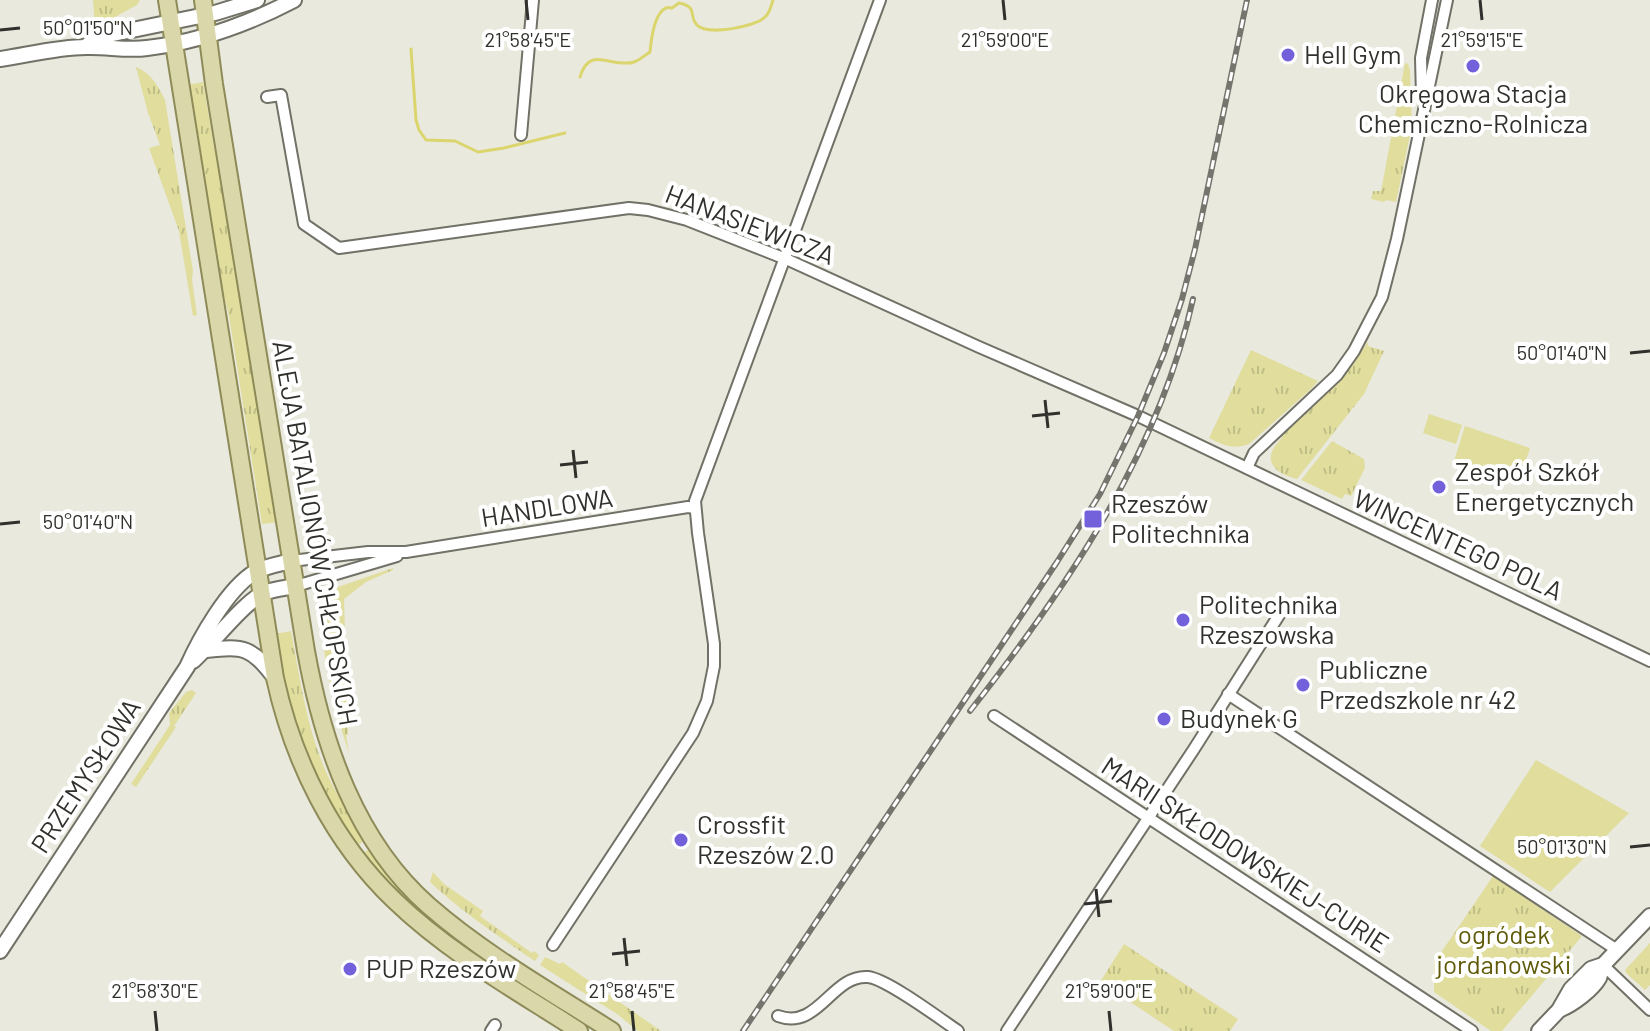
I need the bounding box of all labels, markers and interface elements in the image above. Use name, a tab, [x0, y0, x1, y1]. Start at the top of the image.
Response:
text: 50°01'50"N	[43, 15, 133, 39]
text: 21°58'45"E	[485, 27, 571, 51]
text: 21°59'00"E	[961, 27, 1049, 51]
text: 21°59'15"E	[1440, 27, 1524, 51]
place label: Hell Gym	[1304, 38, 1401, 69]
marker: Hell Gym	[1279, 46, 1297, 64]
marker: Okręgowa Stacja Chemiczno-Rolnicza	[1464, 57, 1482, 75]
place label: Okręgowa Stacja Chemiczno-Rolnicza	[1358, 77, 1588, 138]
street label: HANASIEWICZA	[662, 177, 840, 270]
street label: ALEJA BATALIONÓW CHŁOPSKICH	[267, 338, 366, 728]
text: 50°01'40"N	[1517, 340, 1607, 364]
place label: Zespół Szkół Energetycznych	[1455, 455, 1634, 516]
marker: Zespół Szkół Energetycznych	[1430, 478, 1448, 496]
street label: HANDLOWA	[479, 481, 615, 532]
street label: WINCENTEGO POLA	[1349, 482, 1568, 606]
place label: Rzeszów Politechnika	[1111, 487, 1250, 548]
marker: Rzeszów Politechnika	[1082, 508, 1104, 530]
text: 50°01'40"N	[43, 509, 133, 533]
place label: Politechnika Rzeszowska	[1199, 588, 1338, 649]
marker: Politechnika Rzeszowska	[1174, 611, 1192, 629]
place label: Publiczne Przedszkole nr 42	[1319, 653, 1516, 714]
marker: Publiczne Przedszkole nr 42	[1294, 676, 1312, 694]
street label: PRZEMYSŁOWA	[23, 692, 146, 858]
place label: Budynek G	[1180, 702, 1298, 733]
marker: Budynek G	[1155, 710, 1173, 728]
street label: MARII SKŁODOWSKIEJ-CURIE	[1096, 749, 1395, 958]
place label: Crossfit Rzeszów 2.0	[697, 808, 835, 869]
marker: Crossfit Rzeszów 2.0	[672, 831, 690, 849]
text: 50°01'30"N	[1517, 834, 1607, 858]
park label: ogródek jordanowski	[1436, 918, 1571, 979]
place label: PUP Rzeszów	[366, 952, 516, 983]
marker: PUP Rzeszów	[341, 960, 359, 978]
text: 21°58'30"E	[111, 978, 199, 1002]
text: 21°58'45"E	[589, 978, 675, 1002]
text: 21°59'00"E	[1065, 978, 1153, 1002]

